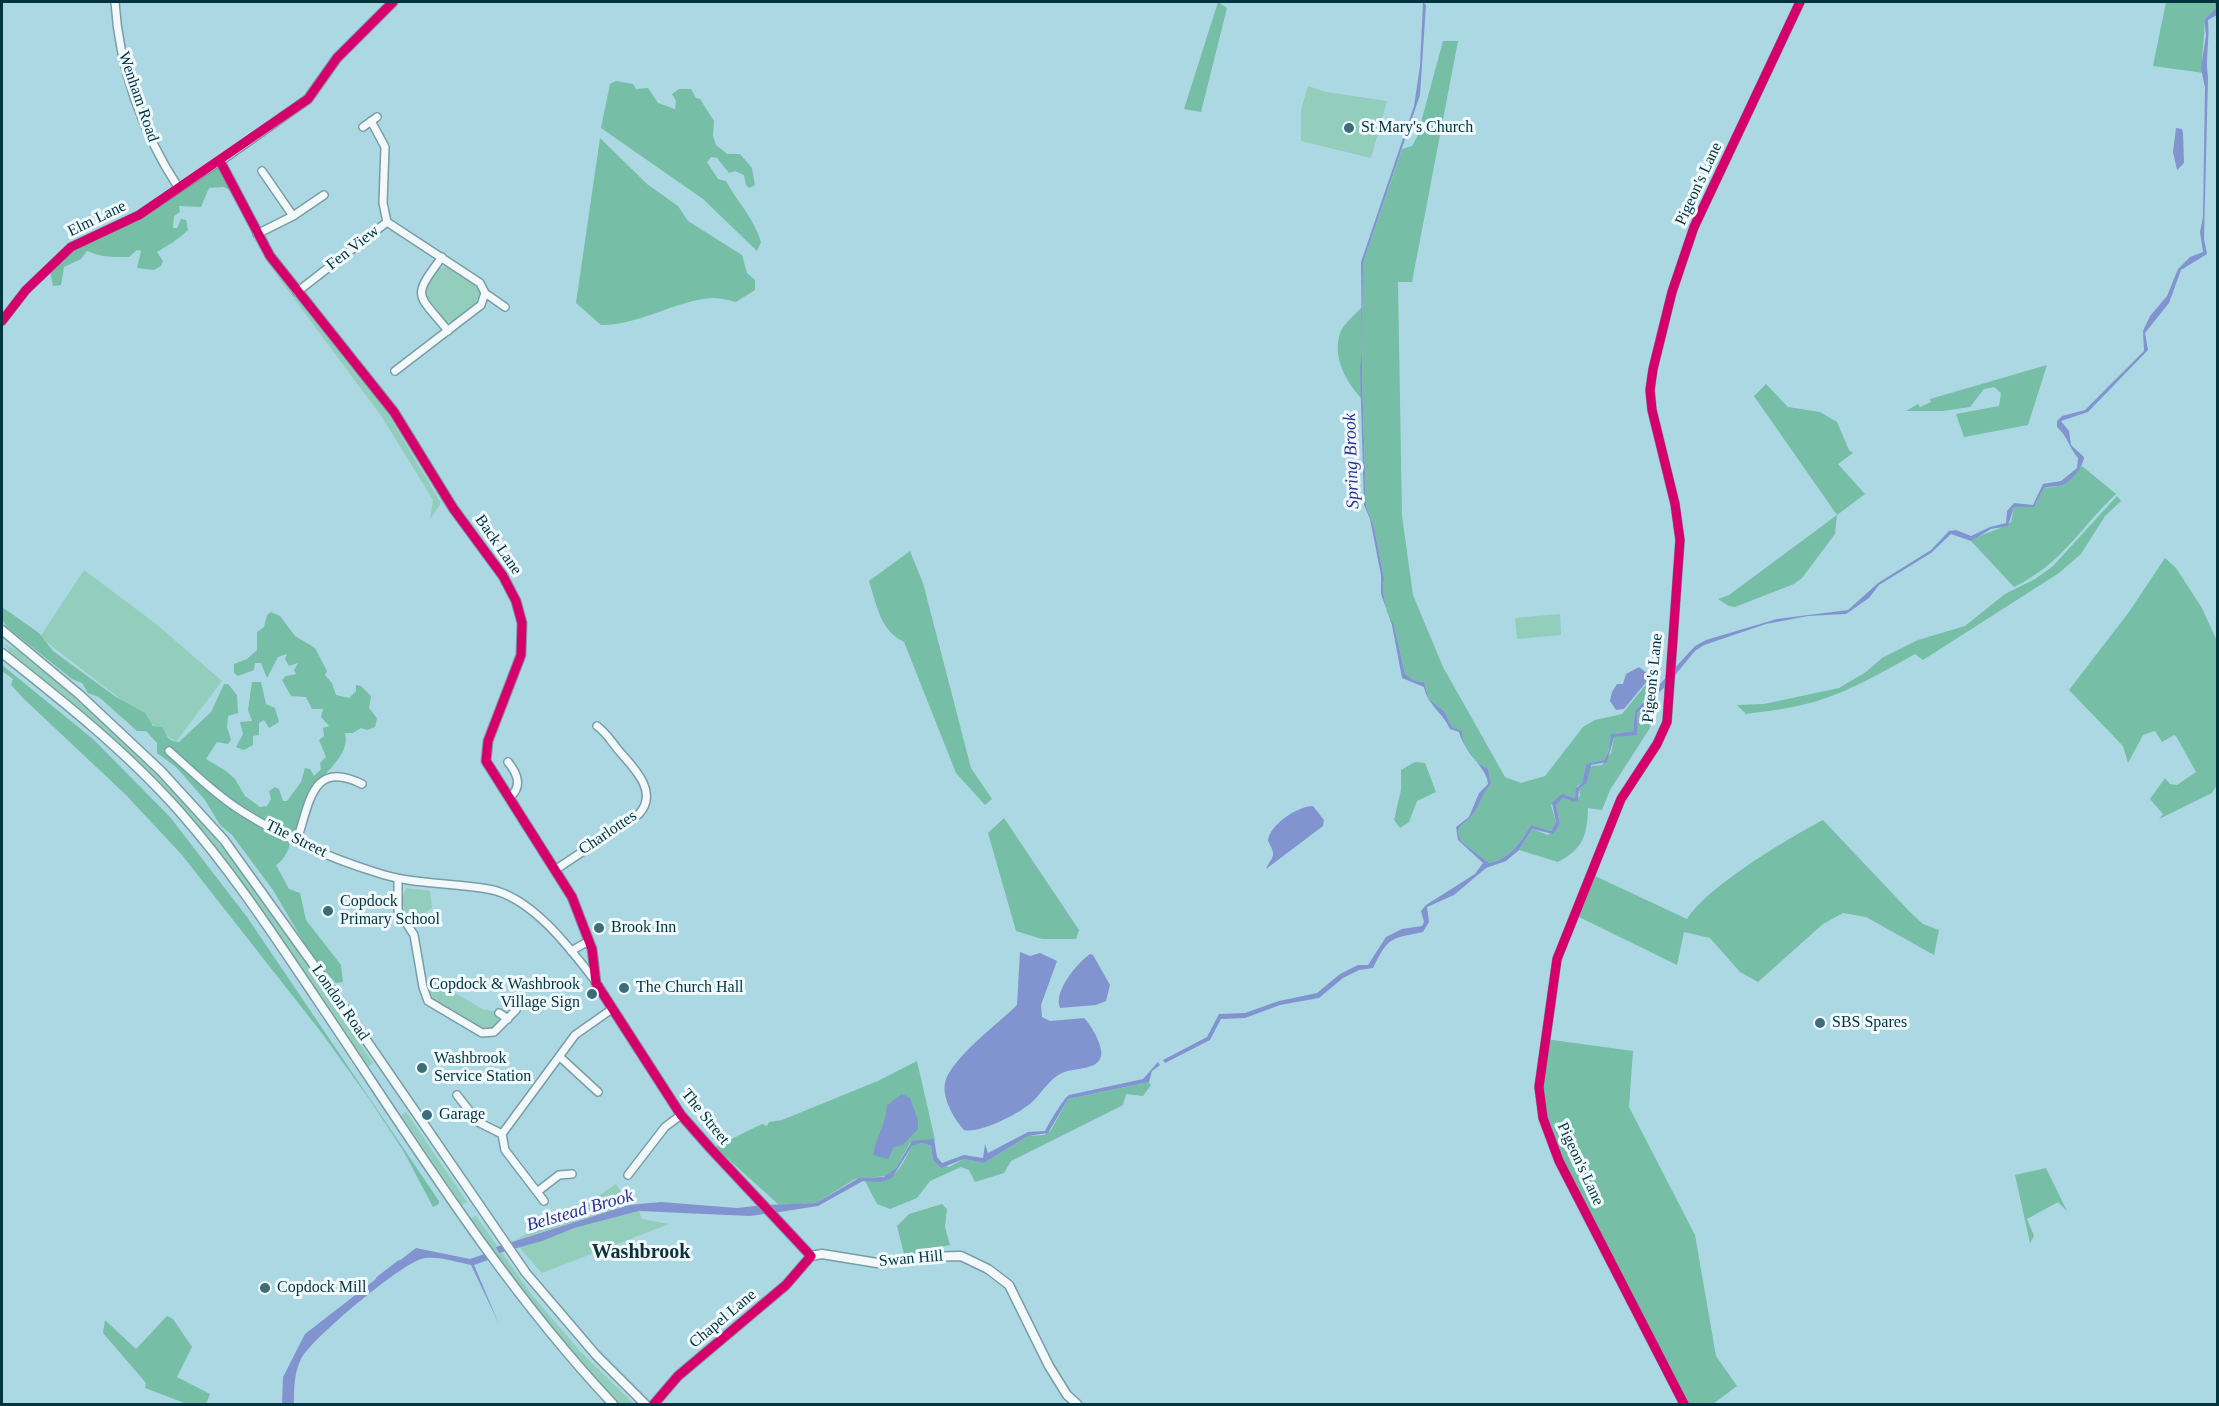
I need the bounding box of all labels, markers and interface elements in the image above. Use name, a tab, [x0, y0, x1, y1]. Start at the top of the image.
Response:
street label: Wenham Road	[114, 49, 162, 145]
place label: St Mary's Church	[1361, 118, 1473, 138]
marker: St Mary's Church	[1342, 121, 1356, 135]
street label: Pigeon's Lane	[1671, 139, 1727, 229]
street label: Elm Lane	[65, 197, 129, 241]
street label: Fen View	[323, 221, 383, 275]
water label: Spring Brook	[1340, 413, 1364, 509]
street label: Back Lane	[470, 511, 526, 579]
street label: Pigeon's Lane	[1639, 632, 1667, 724]
street label: Charlottes	[575, 807, 641, 859]
street label: The Street	[262, 816, 330, 862]
place label: Copdock Primary School	[340, 892, 440, 930]
marker: Copdock Primary School	[321, 904, 335, 918]
place label: Brook Inn	[611, 918, 676, 938]
marker: Brook Inn	[592, 921, 606, 935]
street label: London Road	[307, 962, 373, 1044]
place label: Copdock & Washbrook Village Sign	[429, 975, 580, 1013]
place label: The Church Hall	[636, 978, 744, 998]
marker: The Church Hall	[617, 981, 631, 995]
marker: Copdock & Washbrook Village Sign	[585, 987, 599, 1001]
place label: SBS Spares	[1832, 1013, 1907, 1033]
marker: SBS Spares	[1813, 1016, 1827, 1030]
place label: Washbrook Service Station	[434, 1049, 531, 1087]
marker: Washbrook Service Station	[415, 1061, 429, 1075]
street label: The Street	[677, 1085, 733, 1149]
place label: Garage	[439, 1105, 485, 1125]
marker: Garage	[420, 1108, 434, 1122]
street label: Pigeon's Lane	[1552, 1119, 1608, 1209]
water label: Belstead Brook	[524, 1185, 636, 1237]
district label: Washbrook	[592, 1241, 690, 1265]
street label: Swan Hill	[878, 1247, 944, 1271]
place label: Copdock Mill	[277, 1278, 366, 1298]
marker: Copdock Mill	[258, 1281, 272, 1295]
street label: Chapel Lane	[686, 1286, 760, 1352]

